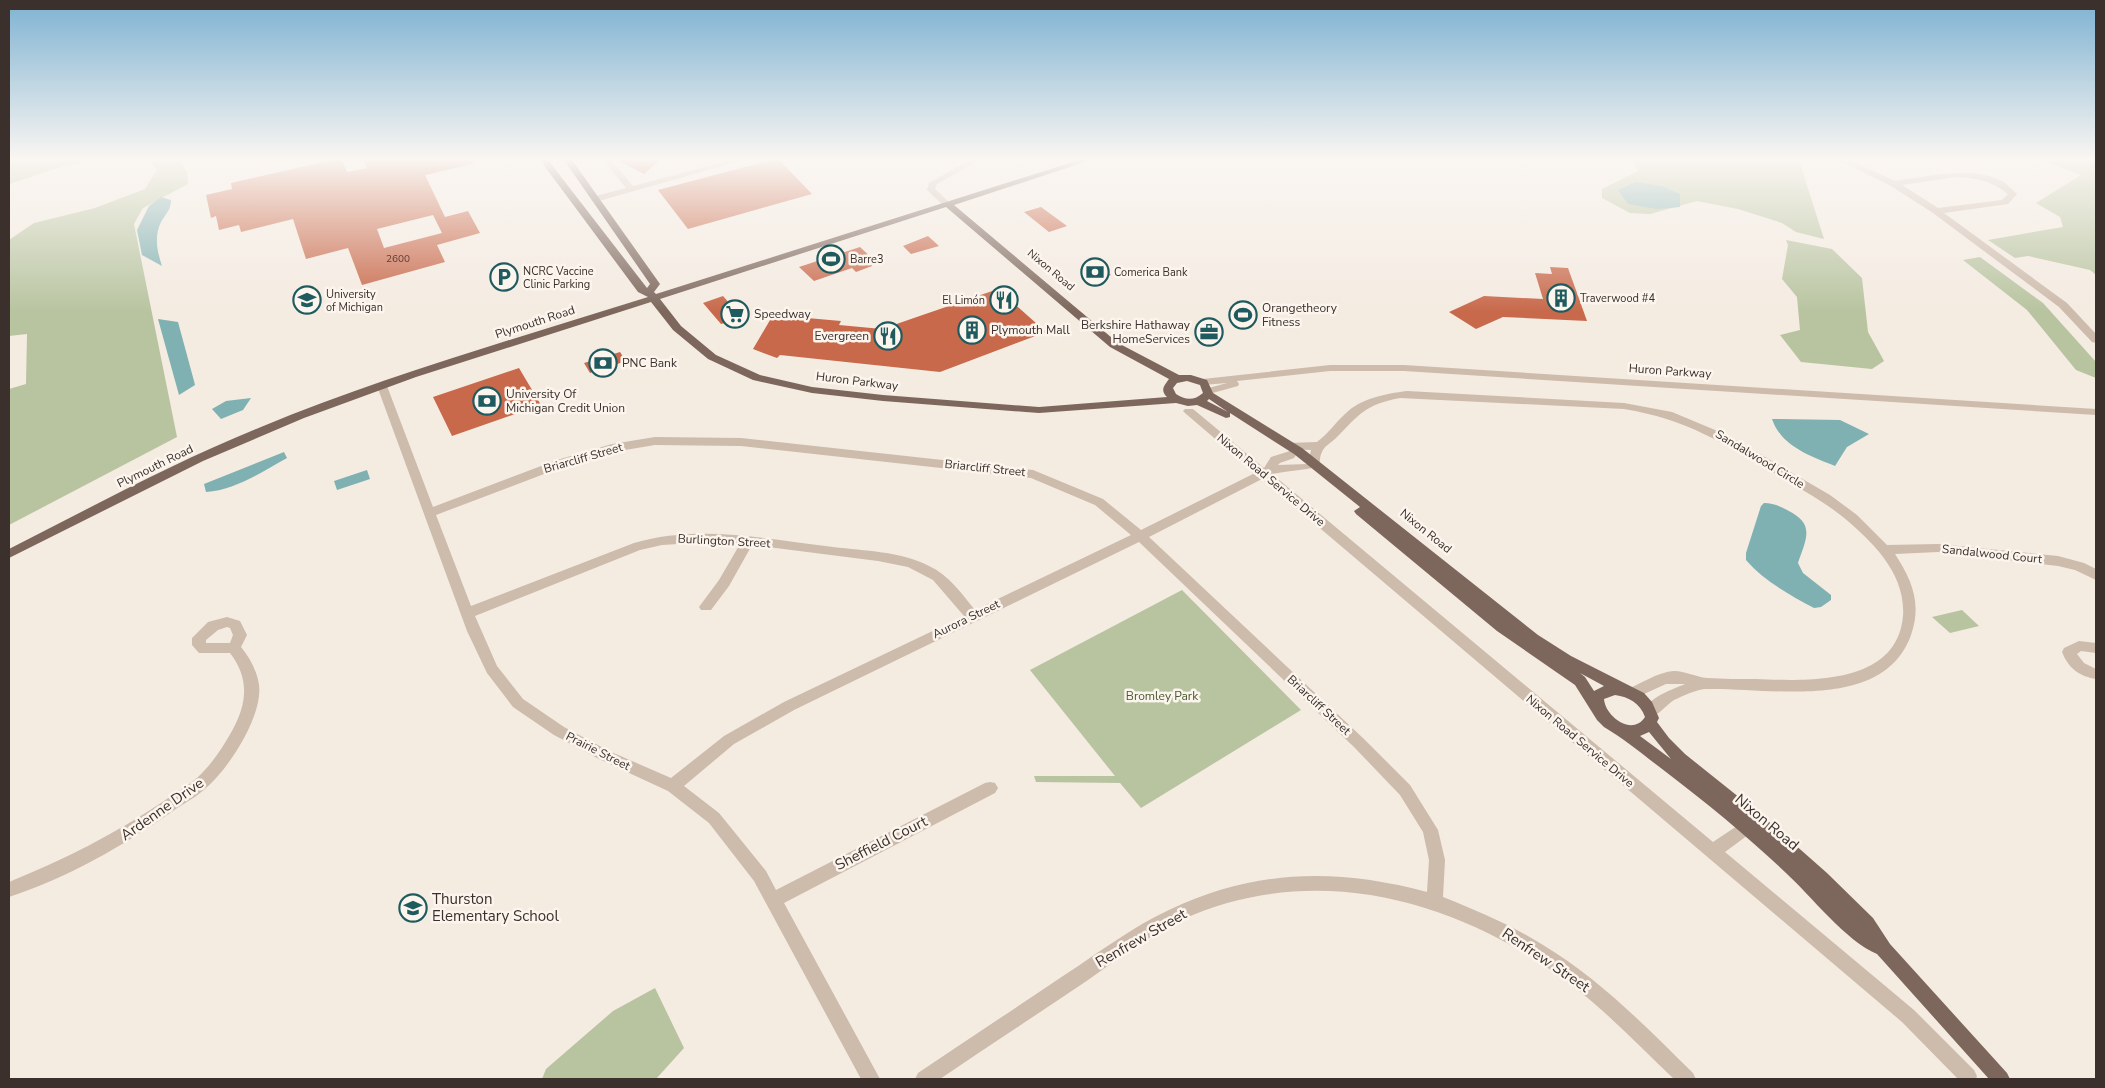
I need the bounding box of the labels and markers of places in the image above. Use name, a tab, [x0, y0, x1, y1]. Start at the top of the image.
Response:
sports icon: Barre3	[816, 244, 846, 274]
place label: Barre3	[850, 252, 884, 267]
bank icon: Comerica Bank	[1080, 257, 1110, 287]
parking icon: NCRC Vaccine Clinic Parking	[489, 262, 519, 292]
place label: NCRC Vaccine Clinic Parking	[523, 264, 594, 292]
place label: Comerica Bank	[1114, 265, 1188, 280]
building icon: Traverwood #4	[1546, 283, 1576, 313]
school or university icon: University of Michigan	[292, 285, 322, 315]
restaurant icon: El Limón	[989, 285, 1019, 315]
place label: University of Michigan	[326, 287, 383, 315]
place label: Traverwood #4	[1580, 291, 1655, 306]
place label: El Limón	[942, 293, 985, 308]
supermarket icon: Speedway	[720, 299, 750, 329]
sports icon: Orangetheory Fitness	[1228, 300, 1258, 330]
place label: Orangetheory Fitness	[1262, 300, 1338, 330]
place label: Speedway	[754, 306, 811, 322]
building icon: Plymouth Mall	[957, 315, 987, 345]
place label: Berkshire Hathaway HomeServices	[1081, 317, 1191, 347]
office icon: Berkshire Hathaway HomeServices	[1194, 317, 1224, 347]
restaurant icon: Evergreen	[873, 321, 903, 351]
place label: Plymouth Mall	[991, 322, 1070, 338]
place label: Evergreen	[815, 328, 869, 344]
bank icon: PNC Bank	[588, 348, 618, 378]
place label: PNC Bank	[622, 355, 678, 371]
bank icon: University Of Michigan Credit Union	[472, 386, 502, 416]
place label: University Of Michigan Credit Union	[506, 386, 625, 416]
place label: Thurston Elementary School	[432, 889, 559, 926]
school or university icon: Thurston Elementary School	[398, 893, 428, 923]

